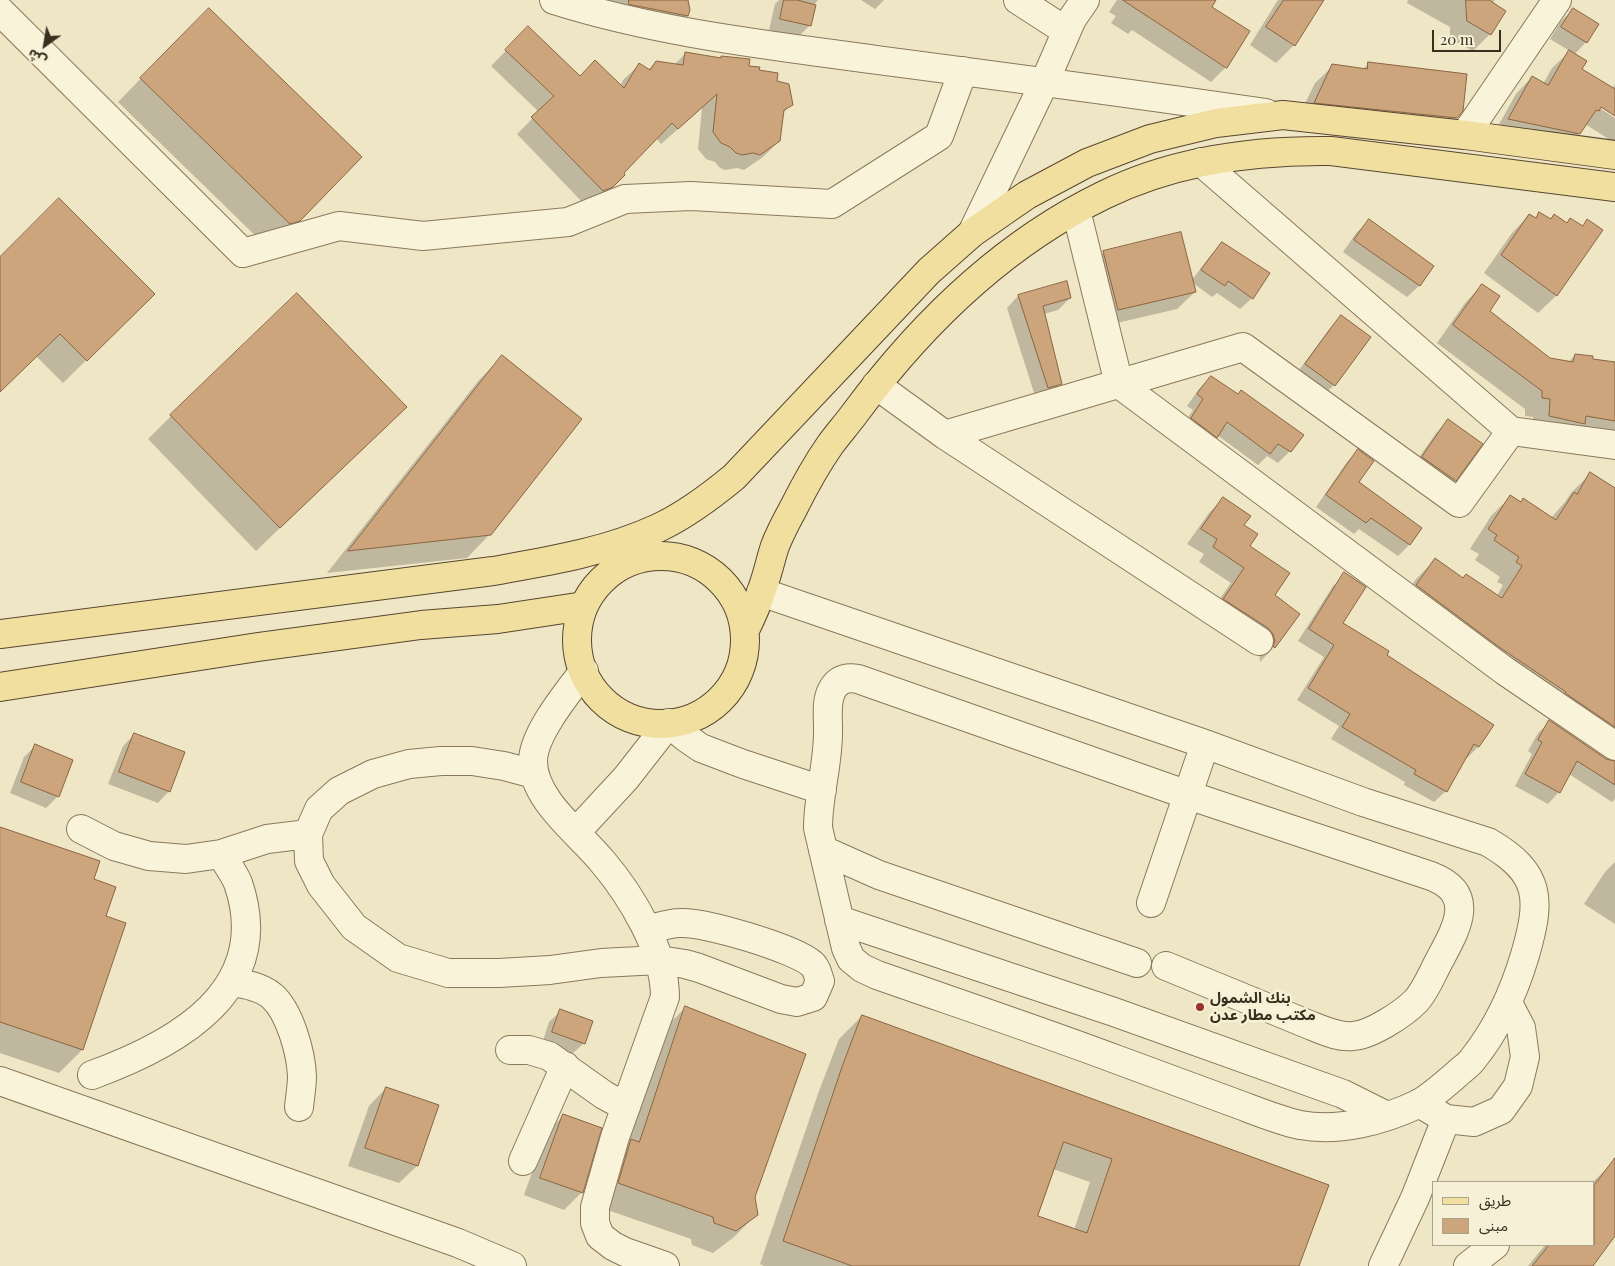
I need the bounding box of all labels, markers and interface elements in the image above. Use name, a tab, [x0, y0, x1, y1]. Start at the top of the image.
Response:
north arrow	[20, 20, 70, 70]
scale bar	[1435, 20, 1504, 52]
text: 20 m	[1440, 29, 1473, 49]
text: ش	[24, 45, 50, 71]
place label: بنك الشمول مكتب مطار عدن	[1210, 989, 1316, 1024]
marker: بنك الشمول مكتب مطار عدن	[1194, 1001, 1206, 1013]
legend	[1432, 1181, 1595, 1246]
text: طريق	[1479, 1190, 1511, 1210]
text: مبنى	[1479, 1215, 1508, 1235]

